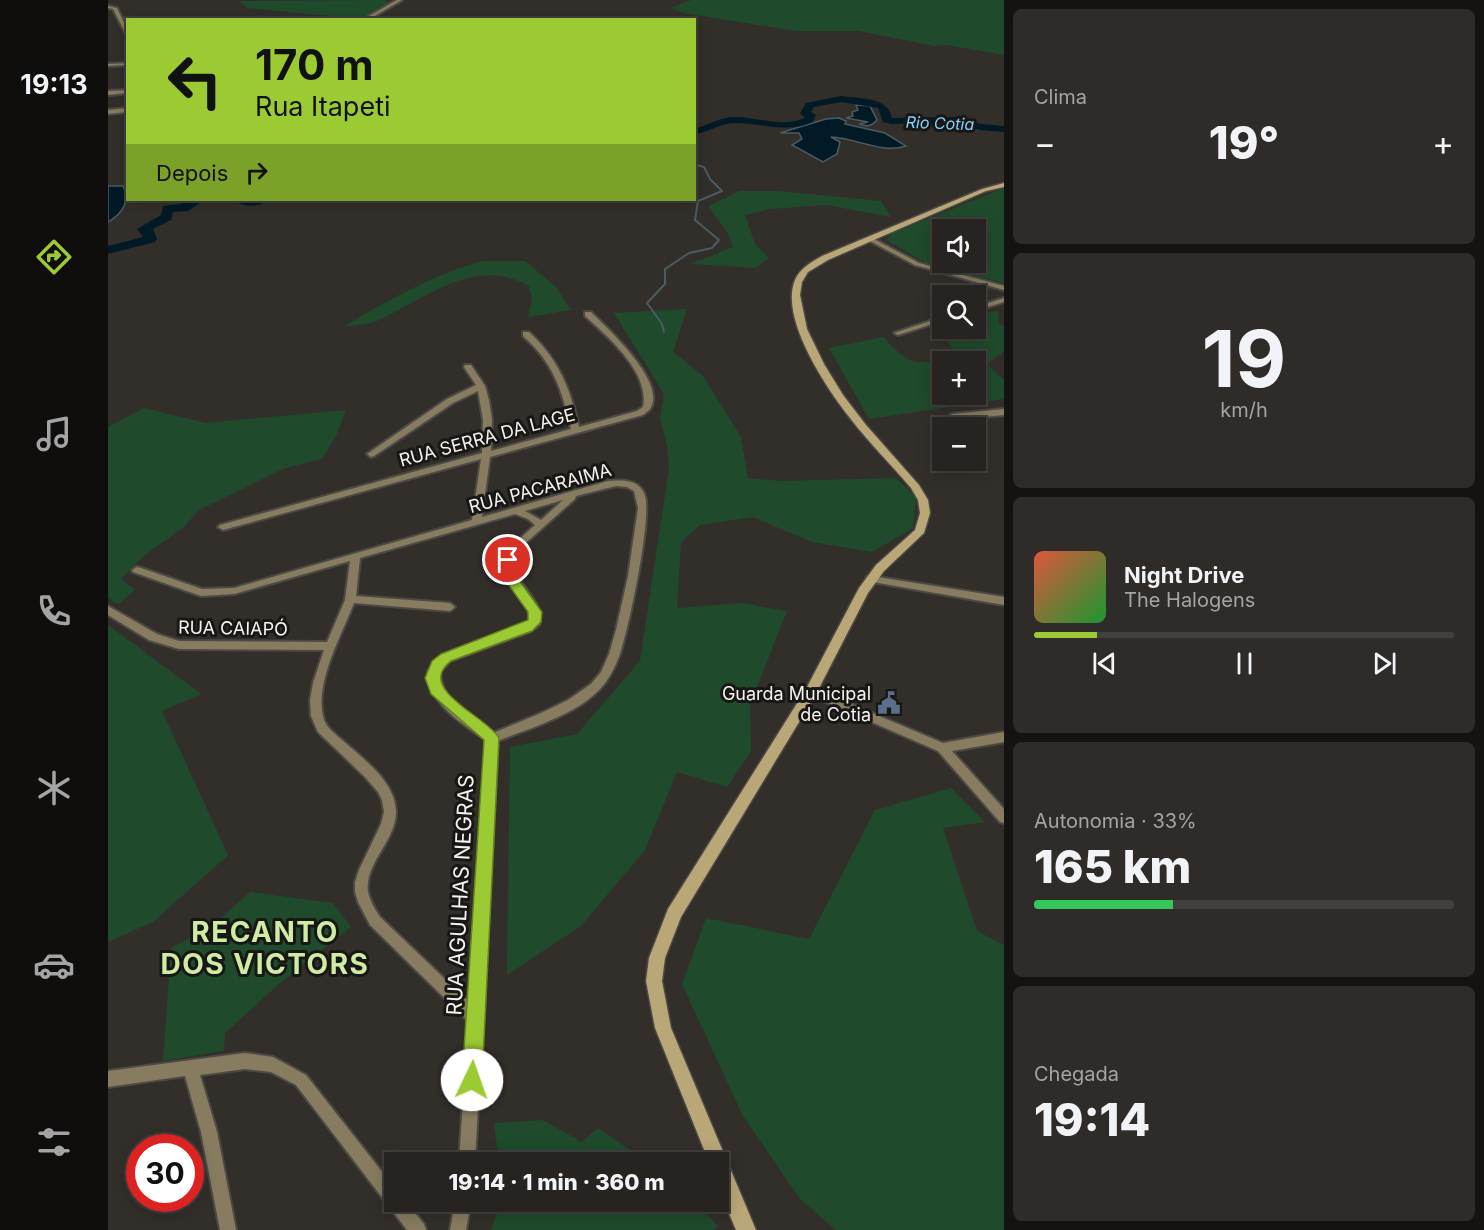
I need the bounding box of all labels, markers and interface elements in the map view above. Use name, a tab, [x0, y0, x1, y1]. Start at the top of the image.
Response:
text: 170 m	[255, 39, 373, 90]
icon: left	[156, 42, 234, 120]
text: 19:13	[20, 68, 88, 101]
text: Clima	[1034, 85, 1087, 109]
text: Rua Itapeti	[255, 90, 391, 123]
water label: Rio Cotia	[905, 112, 975, 134]
text: 19°	[1209, 115, 1279, 170]
text: −	[1034, 123, 1056, 163]
text: +	[1432, 123, 1454, 163]
icon: right	[240, 156, 273, 189]
text: Depois	[156, 160, 228, 186]
map controls	[932, 219, 986, 471]
button: sound	[932, 219, 986, 273]
icon: directions	[33, 236, 75, 278]
button: search	[932, 285, 986, 339]
text: 19	[1202, 311, 1286, 406]
button: +	[932, 351, 986, 405]
text: km/h	[1220, 398, 1268, 422]
street label: RUA SERRA DA LAGE	[397, 403, 577, 471]
icon: music	[33, 413, 75, 455]
button: −	[932, 417, 986, 471]
street label: RUA PACARAIMA	[466, 459, 614, 517]
pin	[482, 534, 533, 585]
icon: arrive	[491, 543, 524, 576]
text: Night Drive	[1124, 562, 1244, 588]
text: The Halogens	[1124, 588, 1255, 612]
icon: phone	[33, 590, 75, 632]
street label: RUA CAIAPÓ	[178, 616, 288, 639]
icon: previous	[1088, 647, 1121, 680]
icon: pause	[1228, 647, 1261, 680]
icon: next	[1368, 647, 1401, 680]
place label: Guarda Municipal de Cotia	[722, 683, 871, 725]
public building icon: Guarda Municipal de Cotia	[876, 690, 902, 716]
icon: climate	[33, 767, 75, 809]
street label: RUA AGULHAS NEGRAS	[441, 774, 479, 1016]
text: Autonomia · 33%	[1034, 809, 1197, 833]
text: 165 km	[1034, 839, 1191, 894]
district label: RECANTO DOS VICTORS	[161, 915, 369, 981]
icon: car	[33, 944, 75, 986]
position arrow	[440, 1048, 504, 1112]
text: Chegada	[1034, 1062, 1119, 1086]
text: 19:14	[1034, 1092, 1150, 1147]
icon: filters	[33, 1121, 75, 1163]
speed limit sign: 30	[126, 1134, 204, 1212]
text: 19:14 · 1 min · 360 m	[448, 1169, 665, 1195]

